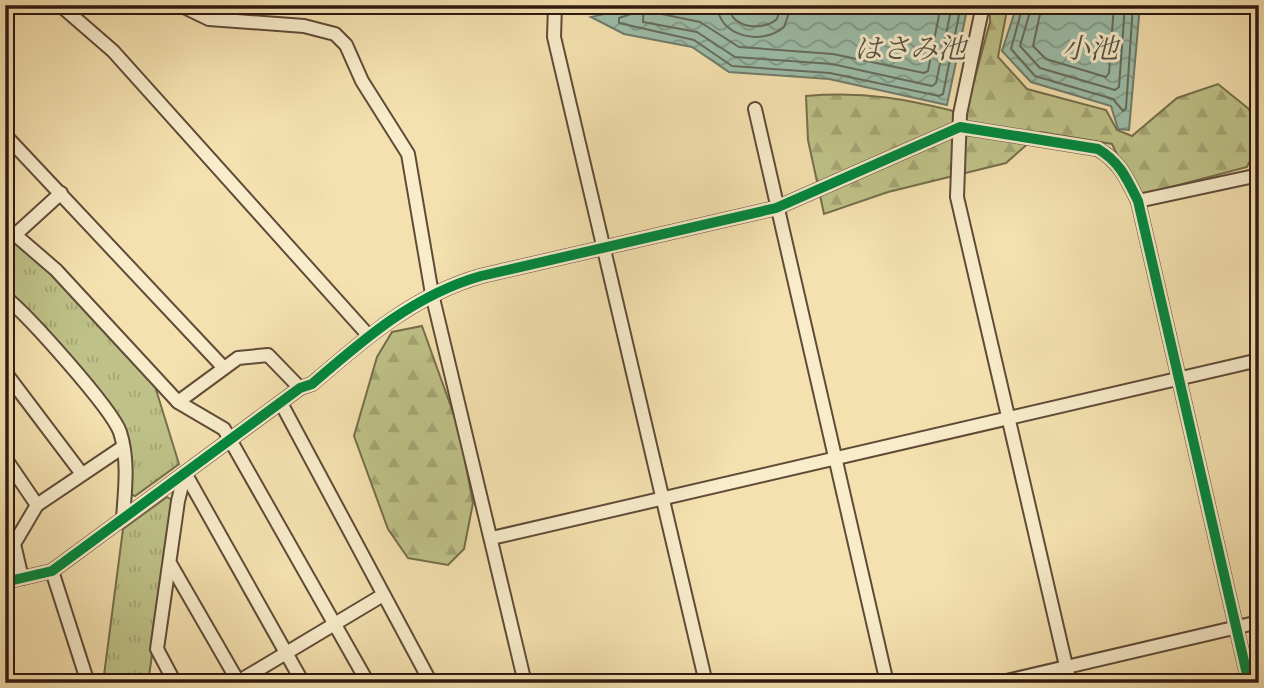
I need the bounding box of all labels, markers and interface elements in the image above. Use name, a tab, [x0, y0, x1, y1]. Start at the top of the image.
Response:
water label: はさみ池	[854, 31, 969, 71]
water label: 小池	[1062, 31, 1121, 71]

